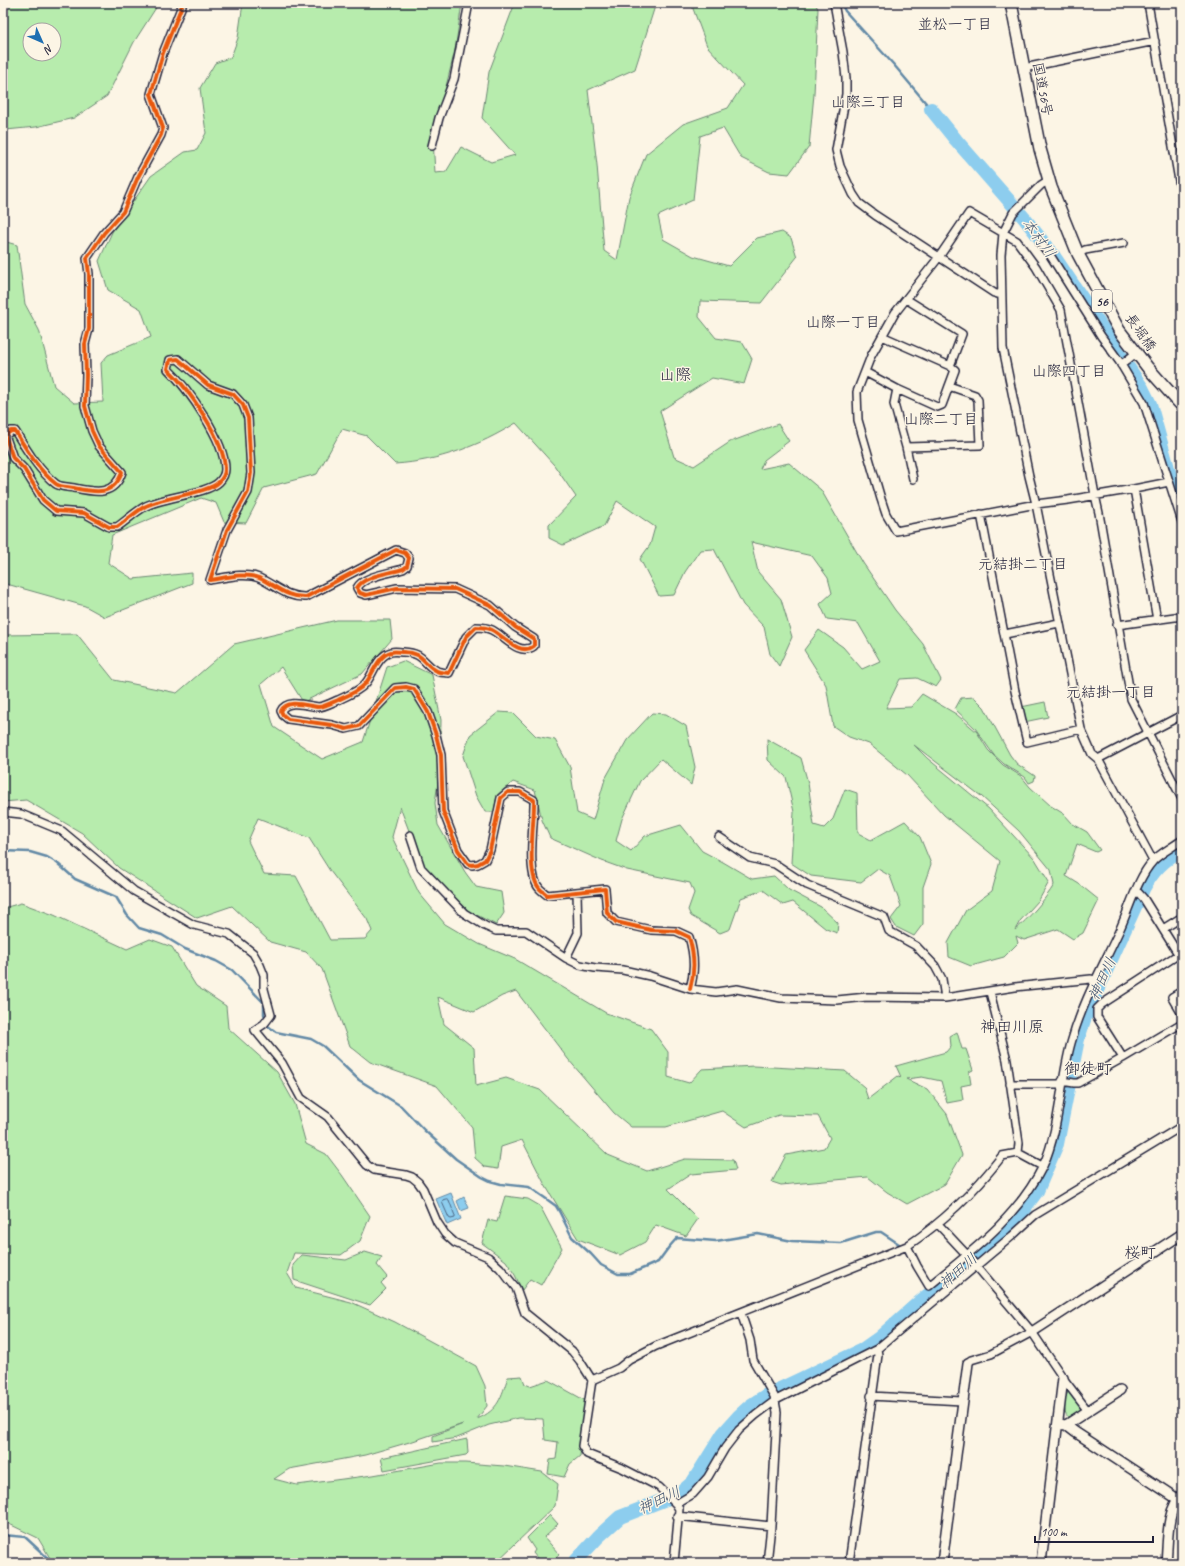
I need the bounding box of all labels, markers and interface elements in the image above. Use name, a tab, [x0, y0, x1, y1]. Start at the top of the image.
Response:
district label: 並松一丁目	[917, 15, 993, 34]
north arrow	[22, 22, 62, 62]
text: N	[40, 42, 56, 58]
street label: 国道56号	[1029, 61, 1056, 118]
district label: 山際三丁目	[830, 93, 906, 112]
water label: 本村川	[1017, 215, 1060, 262]
road number: 56	[1092, 290, 1112, 312]
street label: 長堀橋	[1122, 310, 1160, 354]
district label: 山際一丁目	[805, 313, 881, 332]
district label: 山際四丁目	[1031, 362, 1107, 381]
district label: 山際	[659, 365, 691, 385]
district label: 山際二丁目	[903, 410, 979, 429]
district label: 元結掛二丁目	[978, 555, 1068, 574]
district label: 元結掛一丁目	[1066, 683, 1156, 702]
water label: 神田川	[1084, 955, 1121, 1004]
district label: 神田川原	[980, 1017, 1044, 1037]
district label: 御徒町	[1064, 1059, 1112, 1079]
district label: 桜町	[1124, 1243, 1156, 1263]
water label: 神田川	[935, 1249, 982, 1293]
water label: 神田川	[635, 1482, 684, 1519]
scale bar	[1035, 1518, 1153, 1544]
text: 100 m	[1041, 1524, 1068, 1540]

